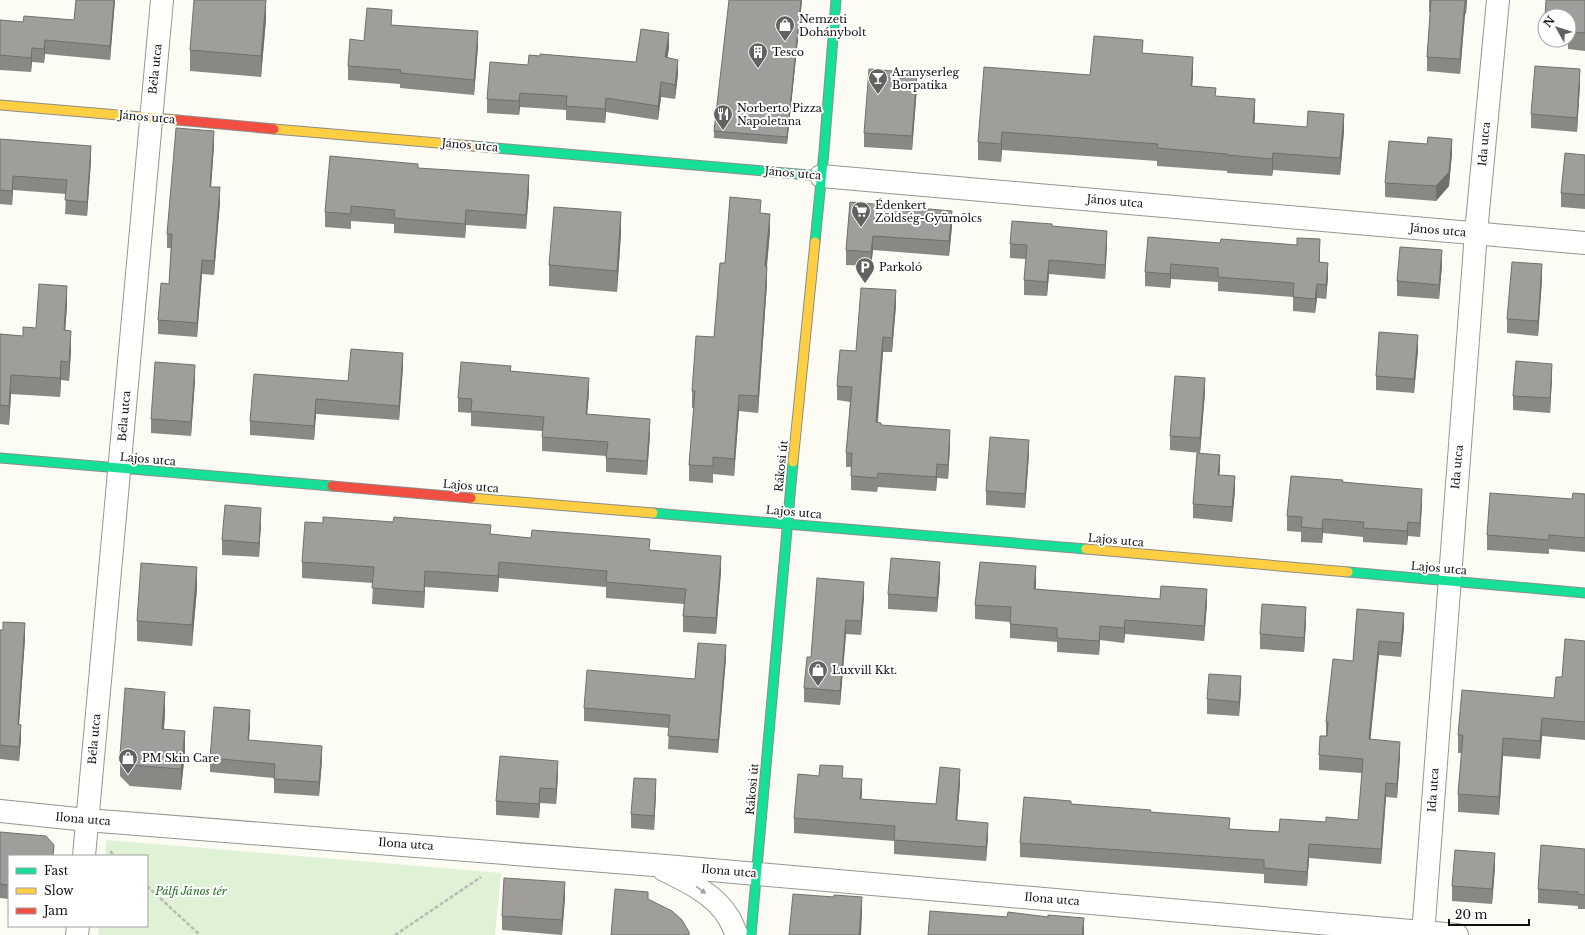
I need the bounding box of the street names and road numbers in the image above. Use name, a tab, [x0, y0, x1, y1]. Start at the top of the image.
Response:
street label: Béla utca	[145, 42, 165, 95]
street label: János utca	[116, 107, 177, 127]
street label: Ida utca	[1475, 120, 1493, 167]
street label: János utca	[439, 135, 500, 155]
street label: János utca	[762, 163, 823, 183]
street label: János utca	[1084, 191, 1145, 211]
street label: János utca	[1407, 220, 1468, 240]
street label: Béla utca	[115, 389, 133, 442]
street label: Rákosi út	[771, 439, 791, 492]
street label: Ida utca	[1448, 443, 1466, 490]
street label: Lajos utca	[119, 450, 178, 469]
street label: Lajos utca	[442, 477, 501, 496]
street label: Lajos utca	[765, 503, 824, 522]
street label: Lajos utca	[1087, 531, 1146, 550]
street label: Lajos utca	[1410, 559, 1469, 578]
street label: Béla utca	[85, 712, 103, 765]
street label: Rákosi út	[743, 762, 761, 815]
street label: Ida utca	[1424, 766, 1442, 813]
street label: Ilona utca	[55, 810, 112, 828]
street label: Ilona utca	[378, 835, 435, 853]
street label: Ilona utca	[701, 862, 758, 880]
street label: Ilona utca	[1024, 890, 1081, 908]

